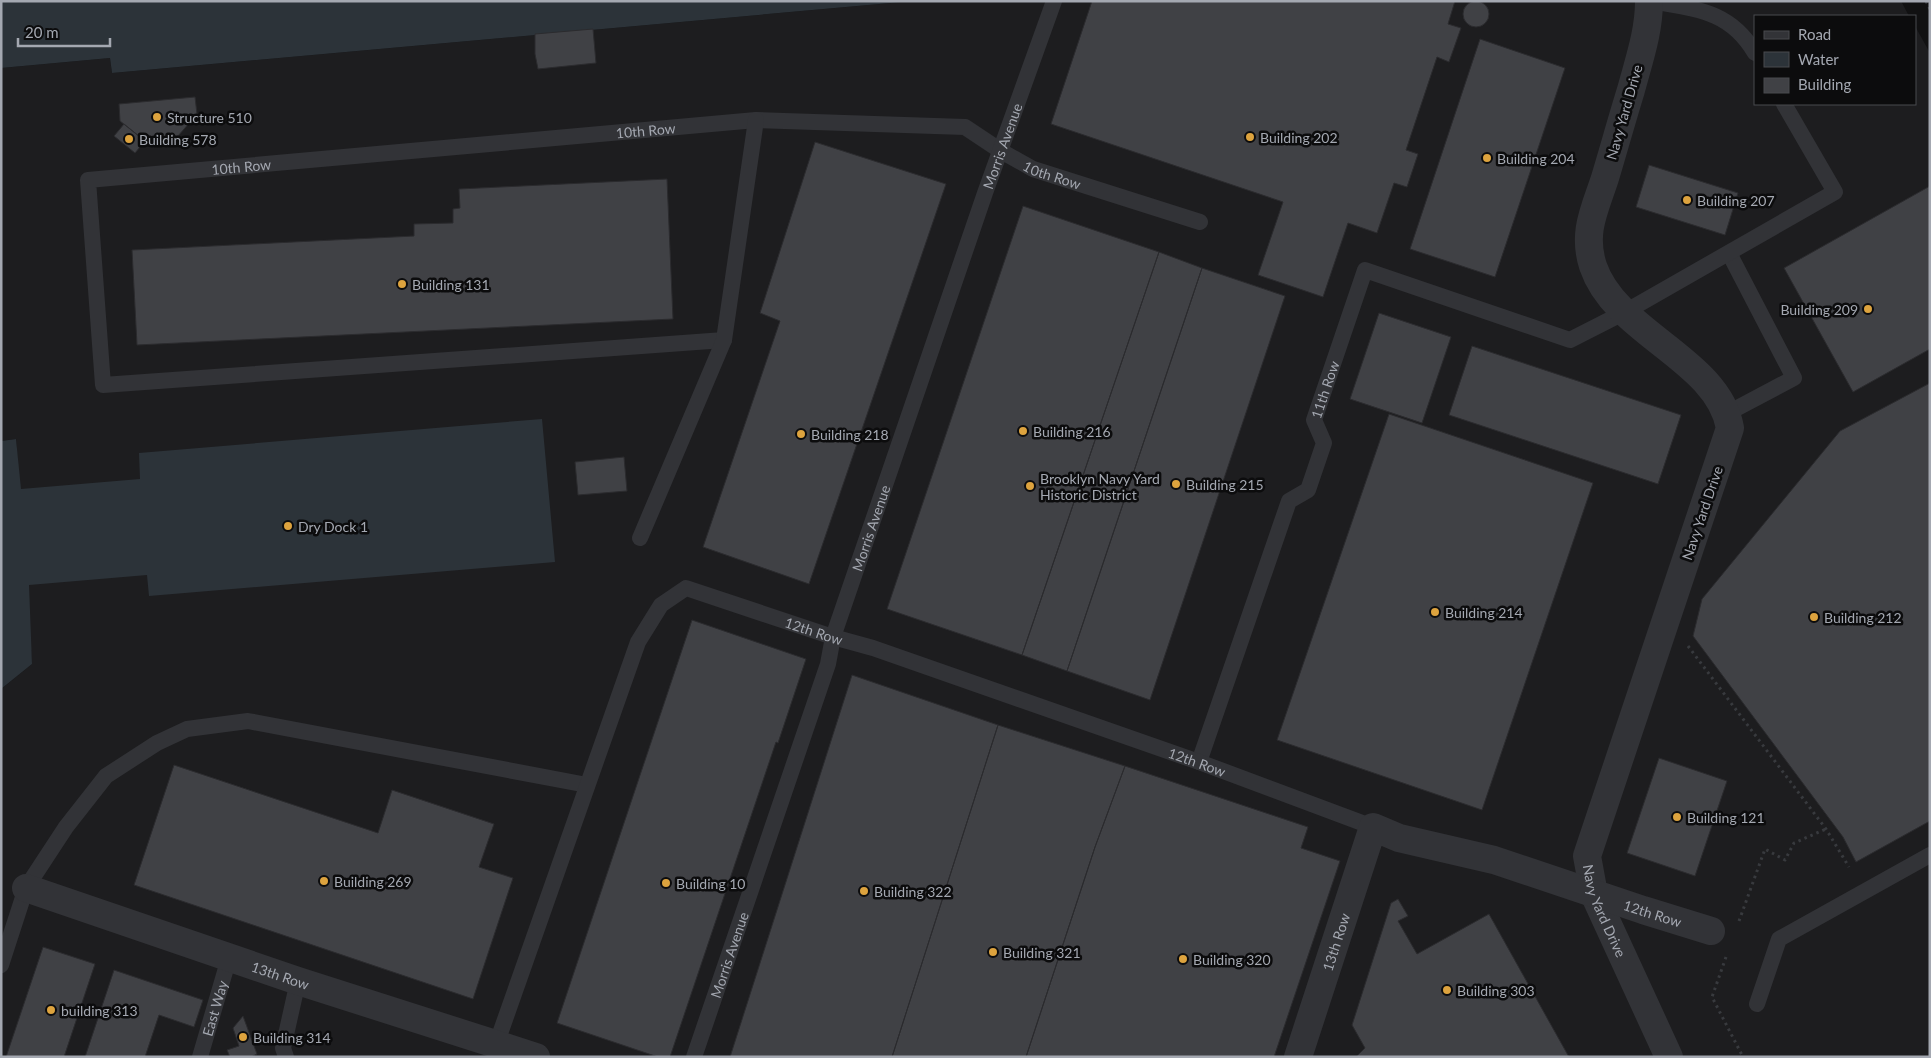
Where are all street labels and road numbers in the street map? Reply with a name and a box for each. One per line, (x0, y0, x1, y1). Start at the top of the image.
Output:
street label: Navy Yard Drive (1602, 62, 1646, 162)
street label: Morris Avenue (979, 101, 1025, 191)
street label: 10th Row (615, 119, 676, 141)
street label: 10th Row (211, 155, 272, 177)
street label: 10th Row (1020, 157, 1083, 192)
street label: 11th Row (1307, 358, 1342, 421)
street label: Navy Yard Drive (1678, 464, 1726, 562)
street label: Morris Avenue (848, 483, 893, 573)
street label: 12th Row (783, 613, 845, 648)
street label: 12th Row (1166, 743, 1228, 780)
street label: Navy Yard Drive (1580, 863, 1630, 960)
street label: 12th Row (1622, 896, 1684, 930)
street label: Morris Avenue (706, 909, 751, 1000)
street label: 13th Row (1318, 911, 1353, 973)
street label: 13th Row (249, 957, 312, 993)
street label: East Way (198, 977, 231, 1038)

